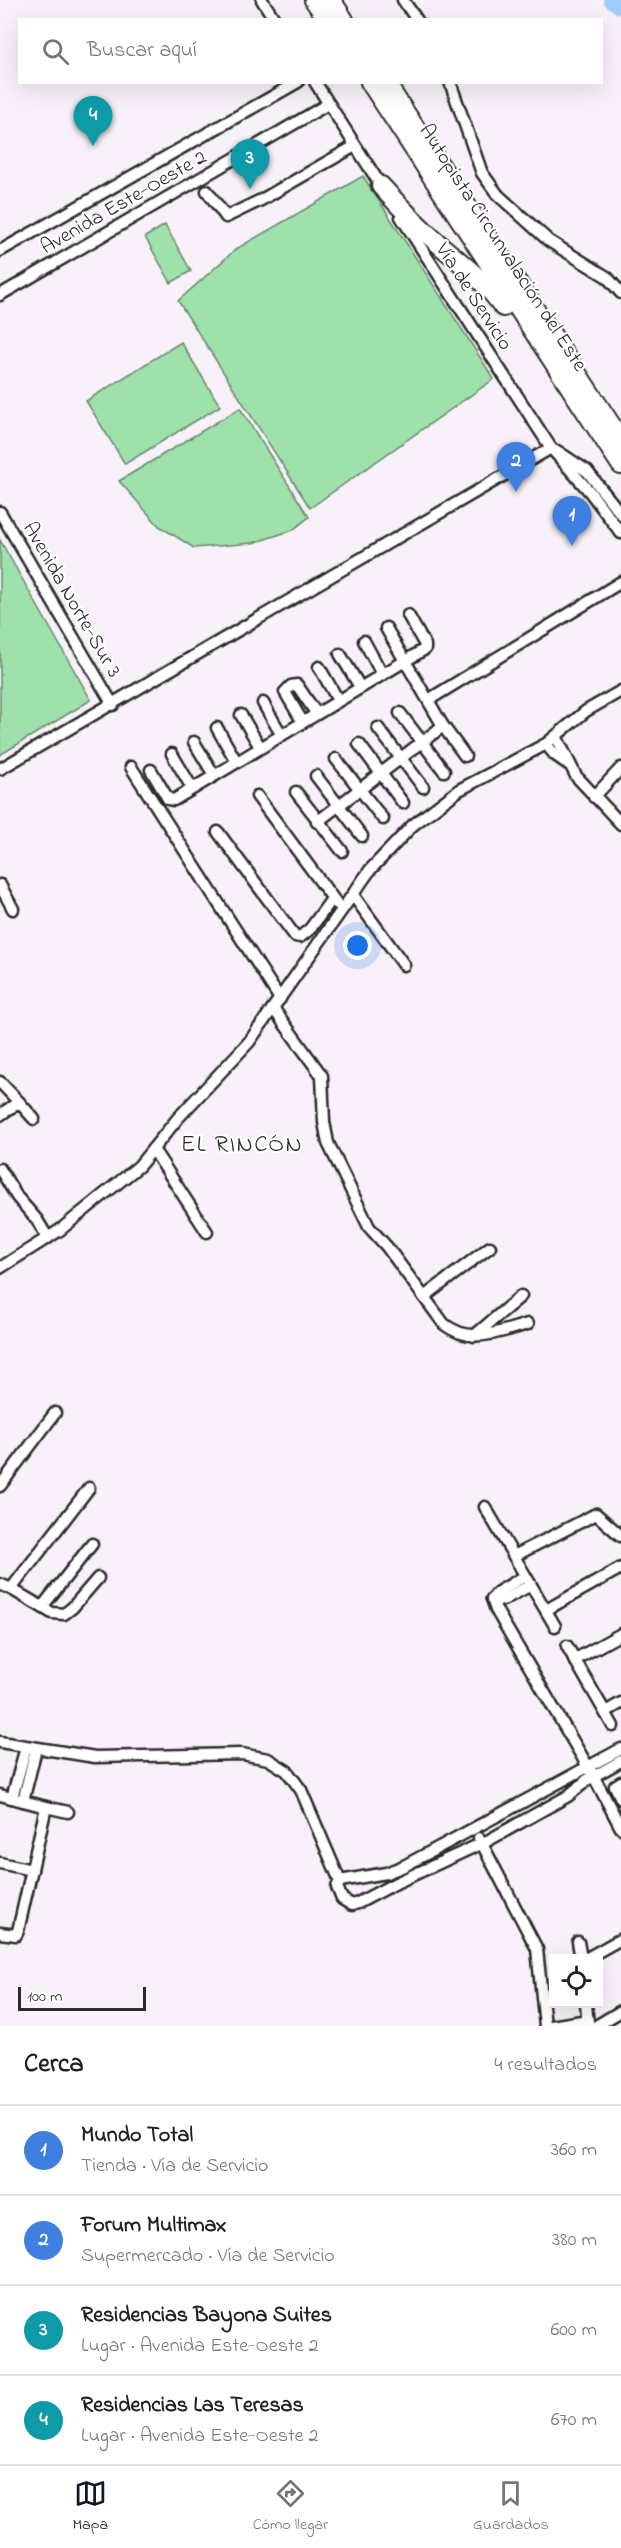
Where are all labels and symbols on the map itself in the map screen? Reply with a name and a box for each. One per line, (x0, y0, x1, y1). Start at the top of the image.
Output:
pin: 4 (74, 96, 112, 146)
street label: Autopista Circunvalación del Este (411, 118, 594, 378)
pin: 3 (230, 140, 270, 189)
street label: Avenida Este-Oeste 2 (35, 143, 213, 263)
street label: Vía de Servicio (427, 236, 519, 357)
pin: 2 (496, 442, 536, 492)
pin: 1 (552, 496, 592, 546)
street label: Avenida Norte-Sur 3 (14, 517, 128, 683)
your location (343, 931, 372, 960)
district label: EL RINCÓN (181, 1128, 303, 1163)
scale bar (18, 1984, 146, 2012)

